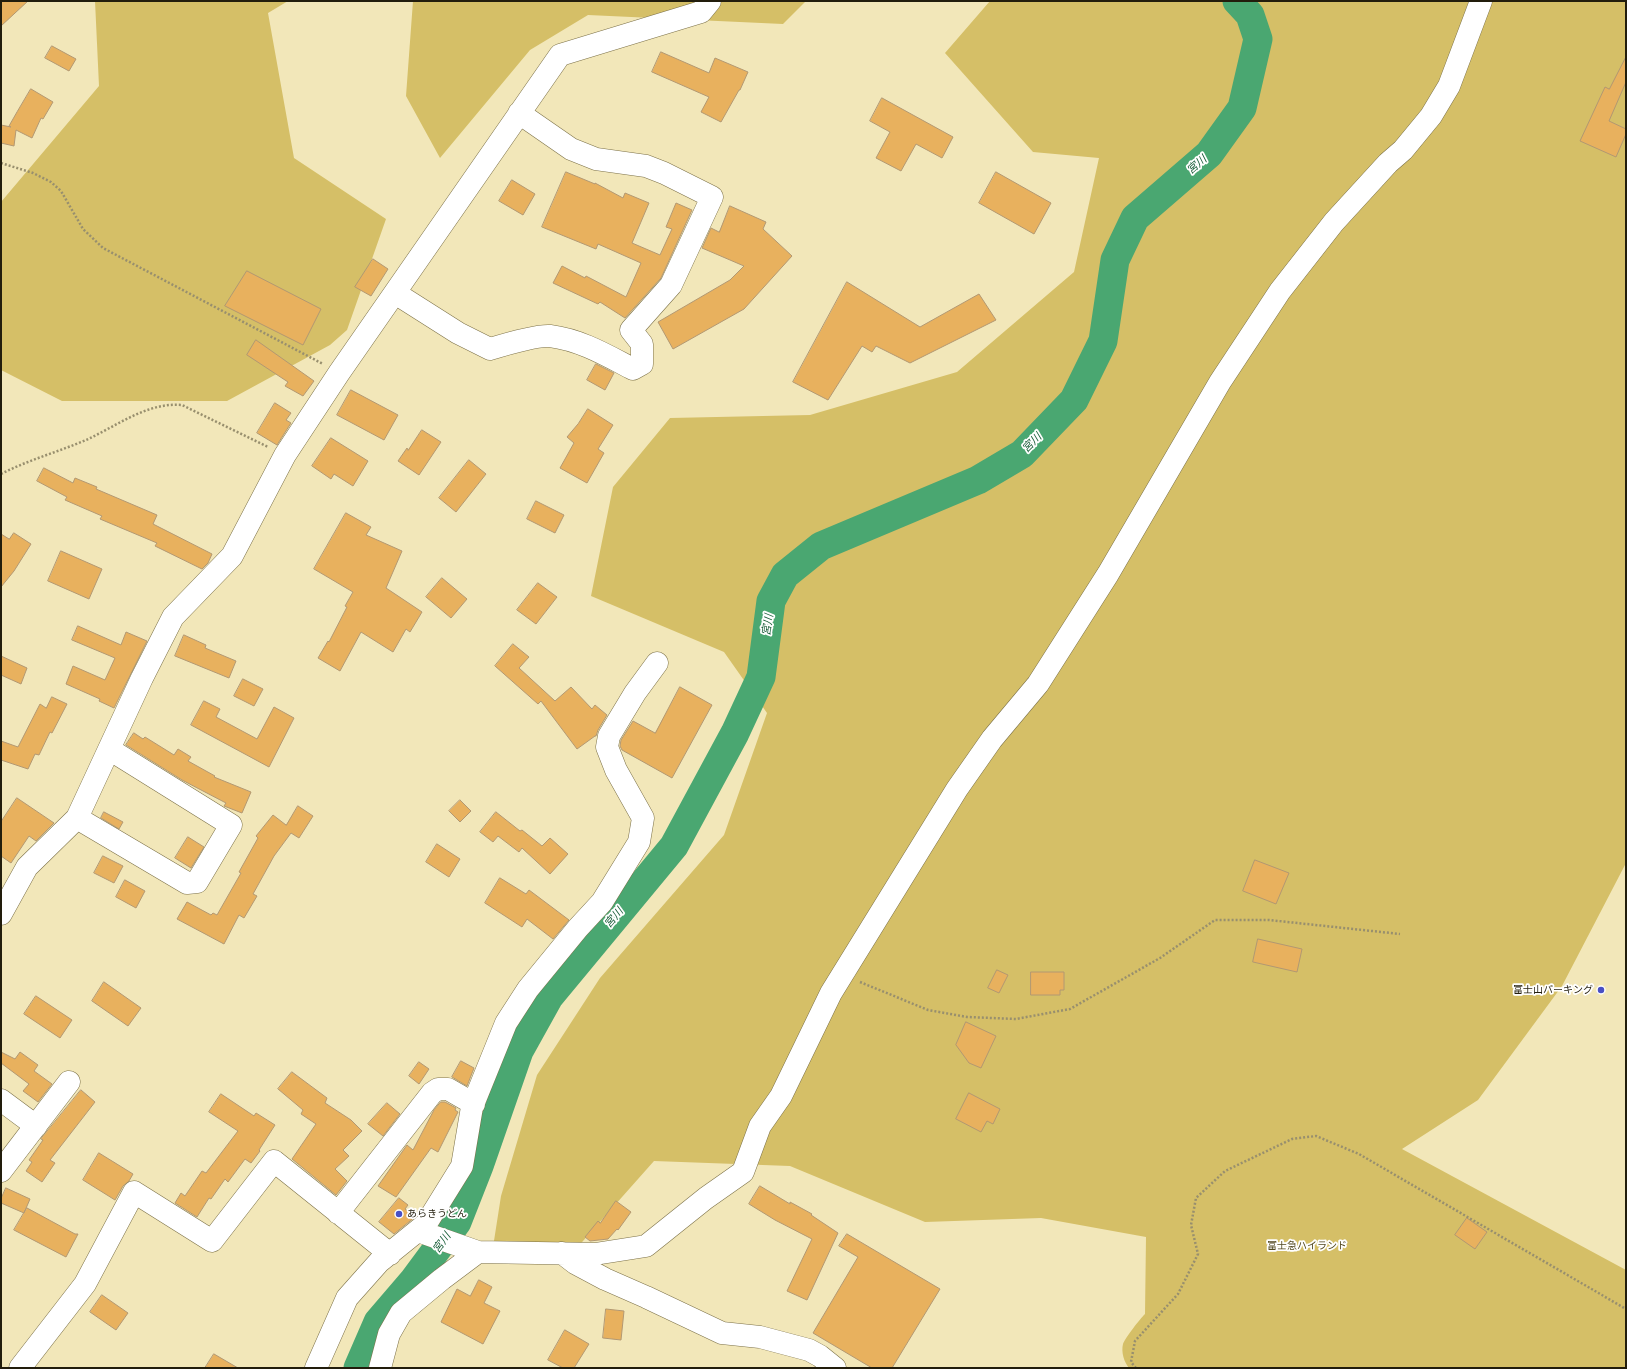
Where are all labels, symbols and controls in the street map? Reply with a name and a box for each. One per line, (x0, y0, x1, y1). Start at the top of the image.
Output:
water label: 宮川 (1184, 153, 1210, 177)
water label: 宮川 (1020, 431, 1044, 455)
water label: 宮川 (760, 613, 776, 637)
water label: 宮川 (602, 905, 626, 931)
place label: 富士山パーキング (1513, 984, 1593, 996)
marker: 富士山パーキング (1596, 985, 1606, 995)
place label: あらきうどん (407, 1208, 467, 1220)
marker: あらきうどん (394, 1209, 404, 1219)
water label: 宮川 (430, 1230, 454, 1256)
park label: 富士急ハイランド (1267, 1240, 1347, 1252)

